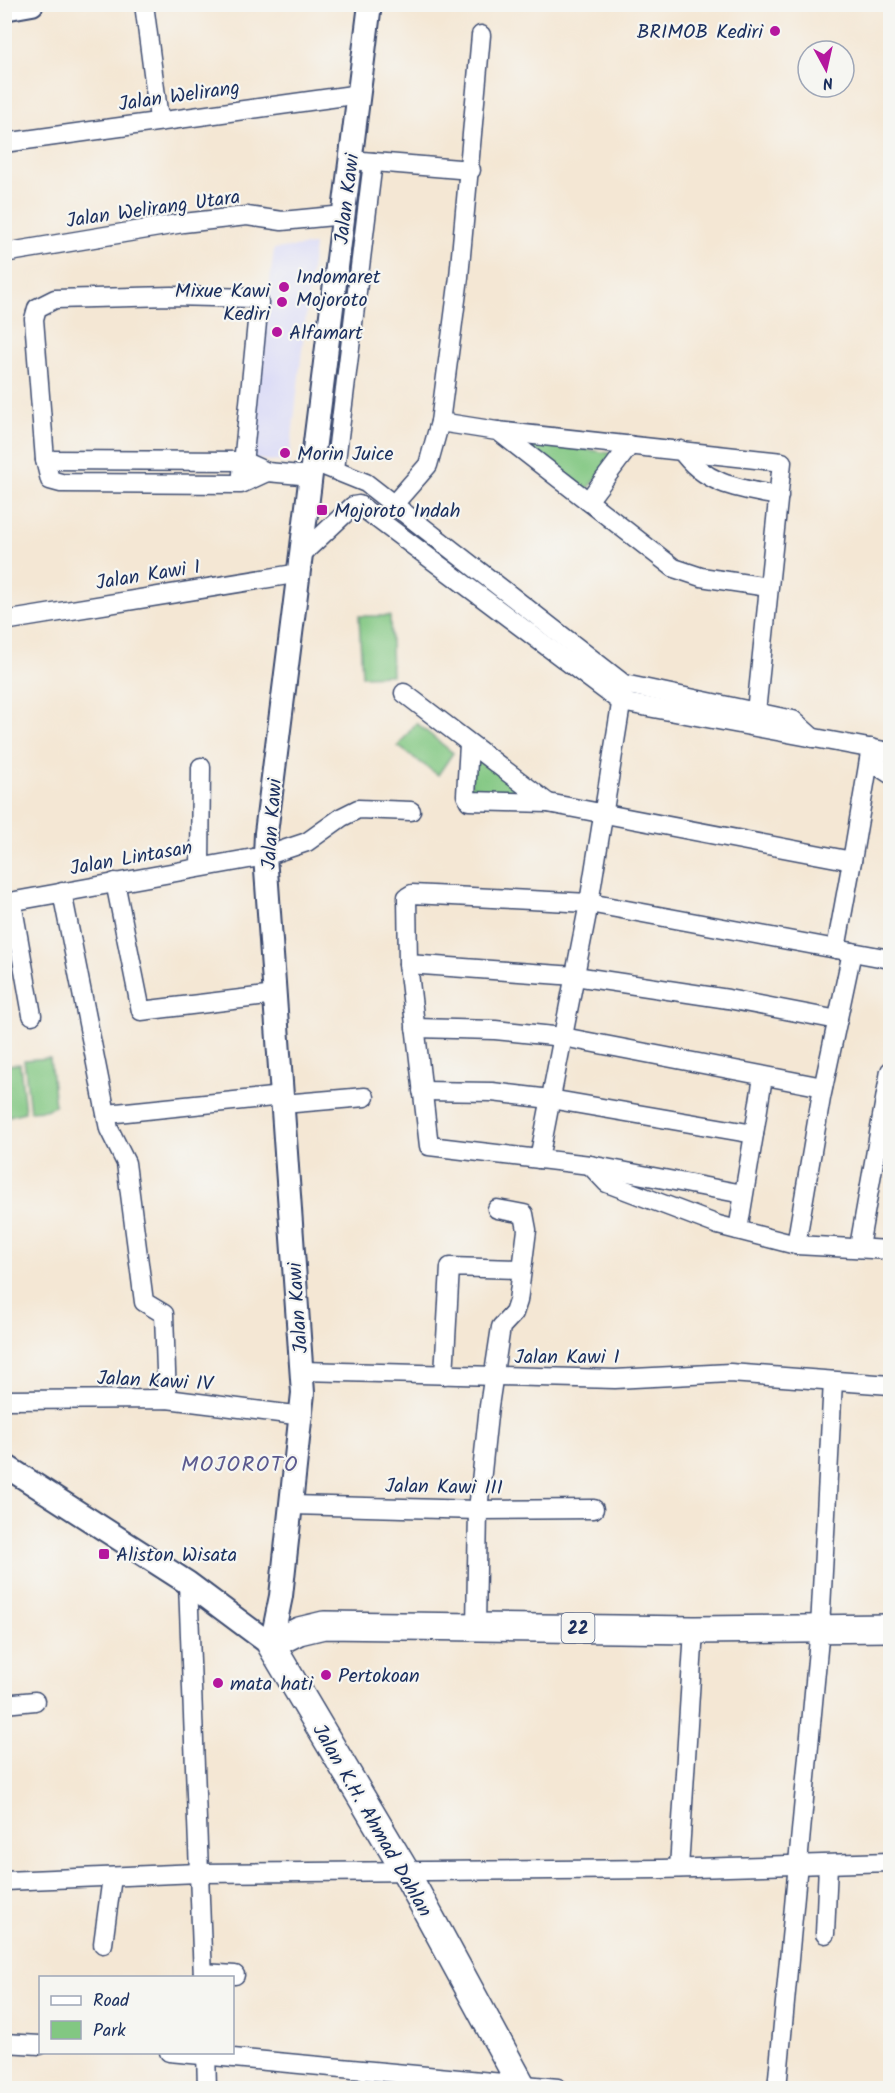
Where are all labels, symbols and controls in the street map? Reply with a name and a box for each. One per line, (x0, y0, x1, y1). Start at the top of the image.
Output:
place label: BRIMOB Kediri (637, 17, 764, 49)
marker: BRIMOB Kediri (768, 24, 782, 38)
north arrow (796, 39, 856, 99)
text: N (821, 69, 835, 95)
street label: Jalan Welirang (117, 73, 242, 121)
street label: Jalan Kawi (327, 151, 370, 246)
street label: Jalan Welirang Utara (64, 182, 242, 238)
place label: Indomaret Mojoroto (296, 262, 381, 317)
place label: Mixue Kawi Kediri (175, 276, 271, 331)
marker: Indomaret Mojoroto (277, 280, 291, 294)
marker: Mixue Kawi Kediri (275, 295, 289, 309)
place label: Alfamart (289, 318, 363, 350)
marker: Alfamart (270, 325, 284, 339)
place label: Morin Juice (297, 439, 394, 471)
marker: Morin Juice (278, 446, 292, 460)
place label: Mojoroto Indah (334, 496, 460, 528)
marker: Mojoroto Indah (315, 503, 329, 517)
street label: Jalan Kawi I (94, 552, 203, 600)
street label: Jalan Kawi (254, 776, 292, 871)
street label: Jalan Lintasan (68, 832, 195, 885)
street label: Jalan Kawi (280, 1260, 318, 1354)
street label: Jalan Kawi I (514, 1342, 620, 1374)
street label: Jalan Kawi IV (96, 1363, 215, 1401)
district label: MOJOROTO (181, 1448, 299, 1483)
street label: Jalan Kawi III (385, 1471, 503, 1505)
place label: Aliston Wisata (116, 1540, 237, 1572)
marker: Aliston Wisata (97, 1547, 111, 1561)
road number: 22 (562, 1613, 594, 1643)
place label: Pertokoan (338, 1661, 420, 1693)
marker: Pertokoan (319, 1668, 333, 1682)
place label: mata hati (230, 1669, 314, 1701)
marker: mata hati (211, 1676, 225, 1690)
street label: Jalan K.H. Ahmad Dahlan (303, 1718, 440, 1924)
legend (39, 1976, 234, 2054)
text: Road (93, 1987, 130, 2016)
text: Park (93, 2017, 126, 2046)

